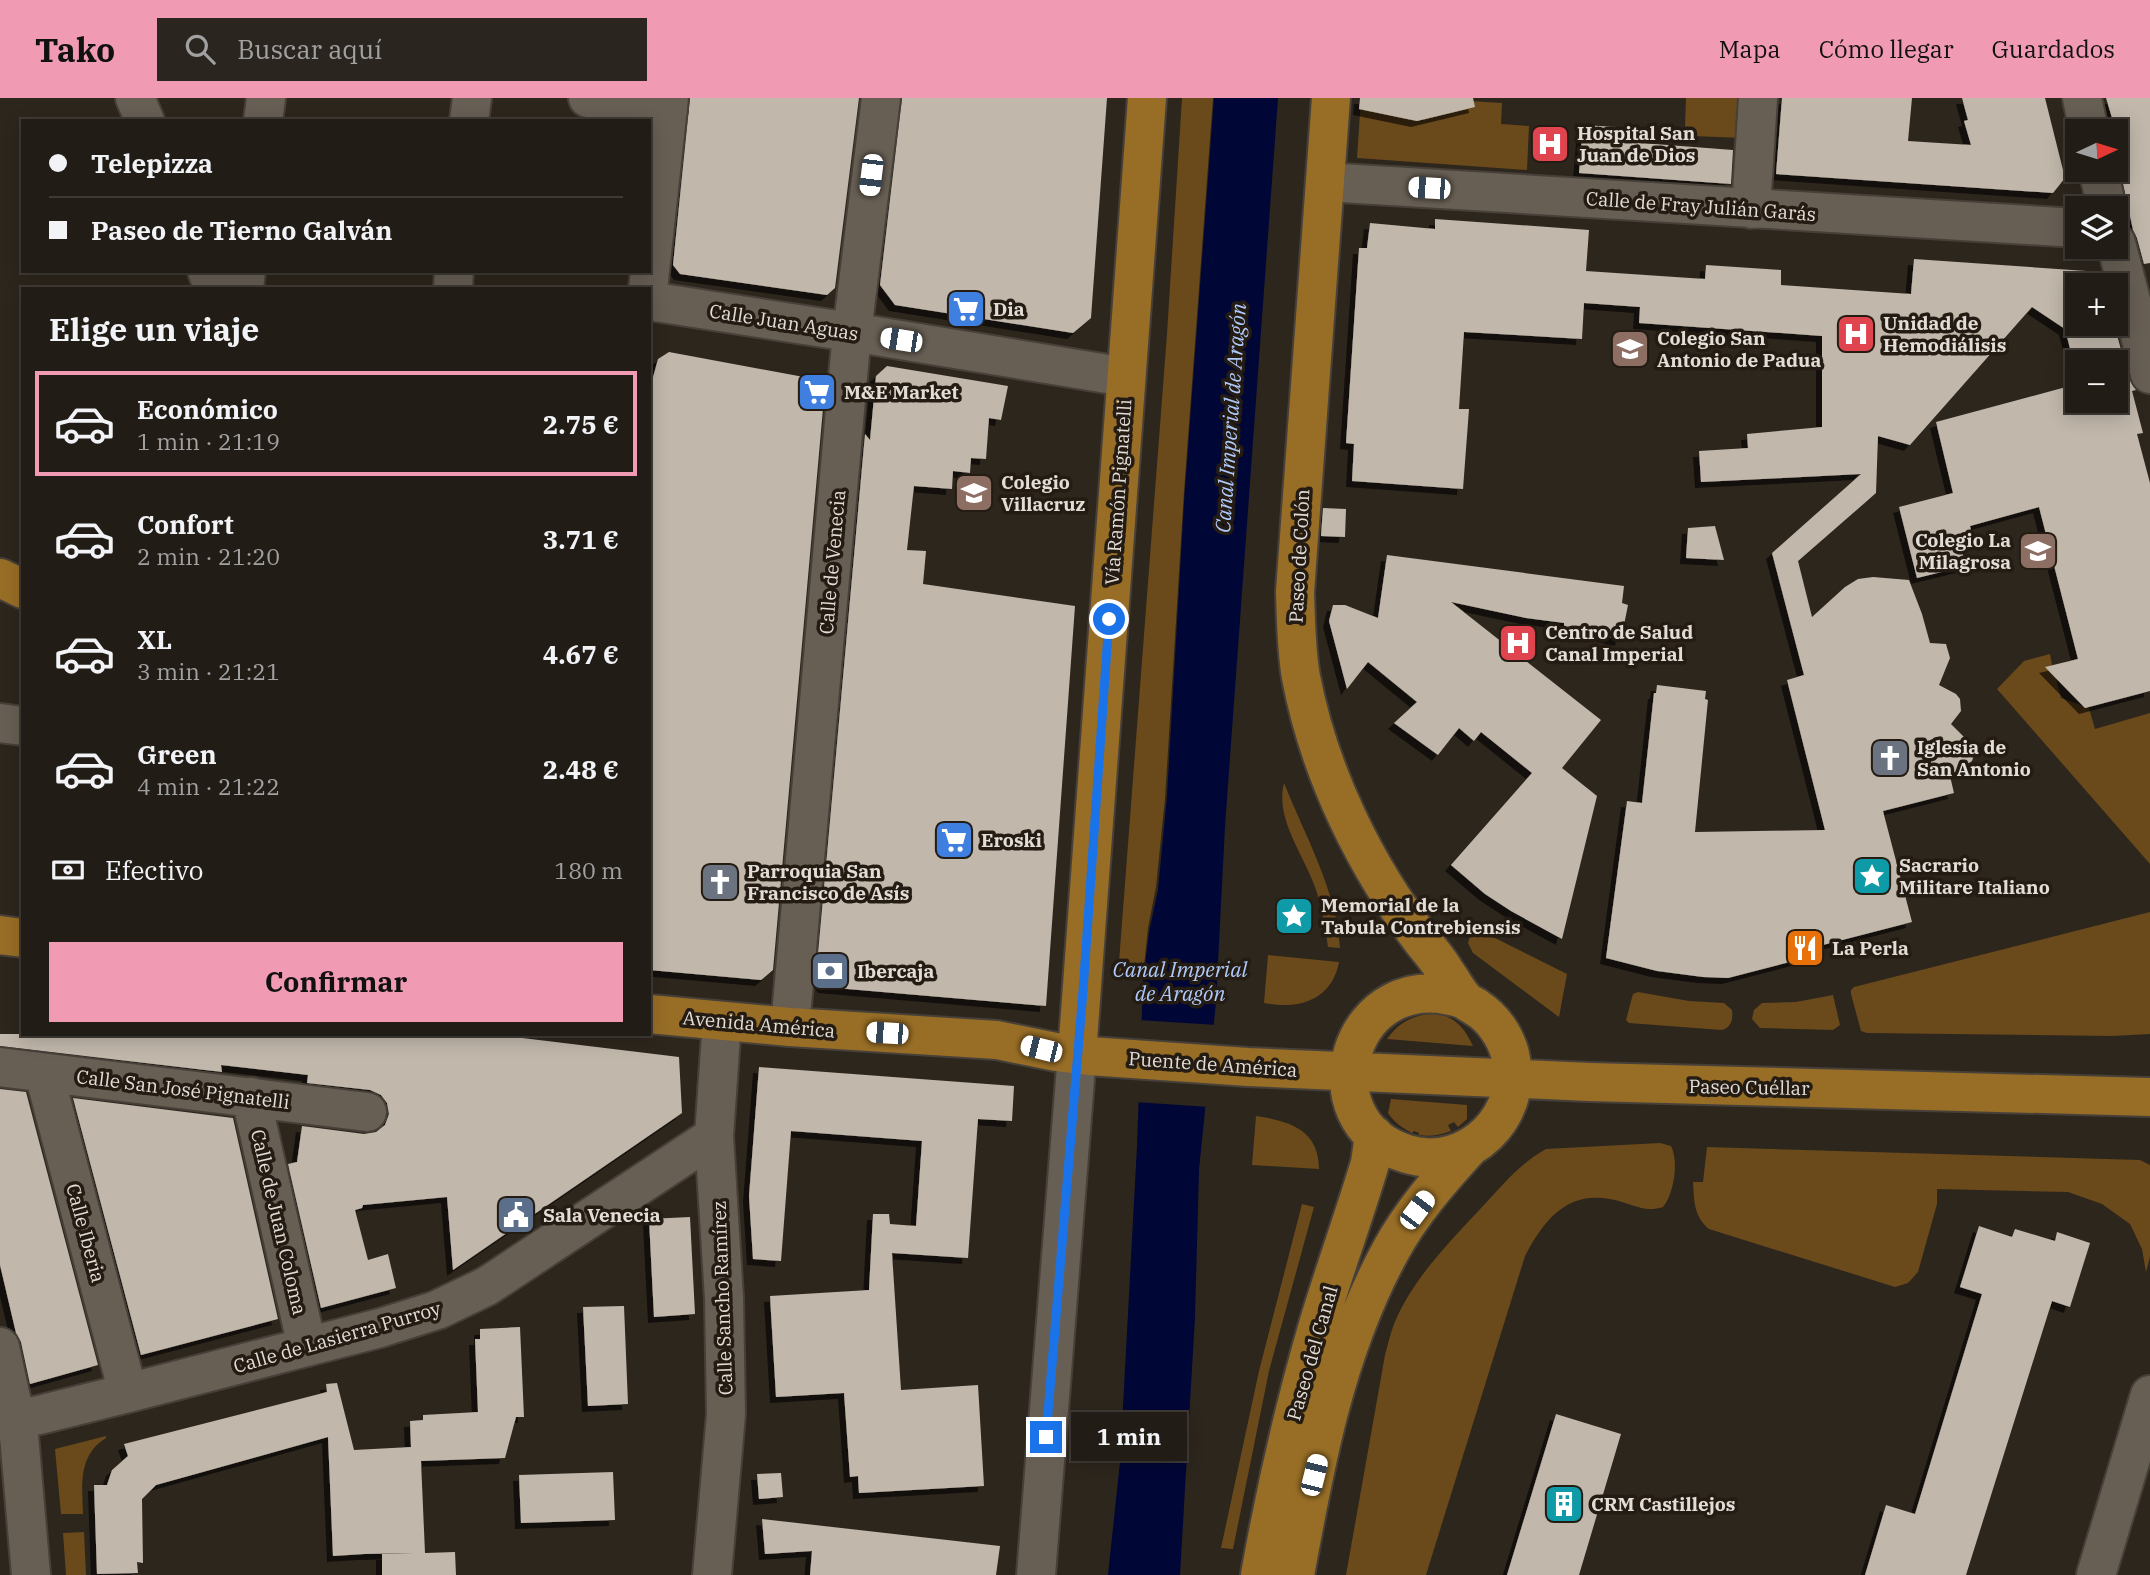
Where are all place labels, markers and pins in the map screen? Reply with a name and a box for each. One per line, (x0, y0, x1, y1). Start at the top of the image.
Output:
place label: Hospital San Juan de Dios (1577, 121, 1696, 167)
hospital icon: Hospital San Juan de Dios (1529, 123, 1571, 165)
supermarket icon: Dia (945, 288, 987, 330)
place label: Dia (993, 297, 1025, 321)
place label: Unidad de Hemodiálisis (1883, 311, 2006, 357)
hospital icon: Unidad de Hemodiálisis (1835, 313, 1877, 355)
place label: Colegio San Antonio de Padua (1657, 326, 1821, 372)
school or university icon: Colegio San Antonio de Padua (1609, 328, 1651, 370)
supermarket icon: M&E Market (796, 371, 838, 413)
place label: M&E Market (844, 380, 959, 404)
place label: Colegio Villacruz (1001, 470, 1085, 516)
school or university icon: Colegio Villacruz (953, 472, 995, 514)
place label: Colegio La Milagrosa (1915, 528, 2011, 574)
school or university icon: Colegio La Milagrosa (2017, 530, 2059, 572)
place label: Centro de Salud Canal Imperial (1545, 620, 1693, 666)
hospital icon: Centro de Salud Canal Imperial (1497, 622, 1539, 664)
place label: Iglesia de San Antonio (1917, 735, 2031, 781)
church icon: Iglesia de San Antonio (1869, 737, 1911, 779)
supermarket icon: Eroski (933, 819, 975, 861)
place label: Eroski (981, 828, 1042, 852)
place label: Sacrario Militare Italiano (1899, 853, 2050, 899)
place icon: Sacrario Militare Italiano (1851, 855, 1893, 897)
place label: Parroquia San Francisco de Asís (747, 859, 909, 905)
church icon: Parroquia San Francisco de Asís (699, 861, 741, 903)
place label: Memorial de la Tabula Contrebiensis (1321, 893, 1521, 939)
place icon: Memorial de la Tabula Contrebiensis (1273, 895, 1315, 937)
restaurant icon: La Perla (1784, 927, 1826, 969)
place label: La Perla (1832, 936, 1909, 960)
bank icon: Ibercaja (809, 950, 851, 992)
place label: Ibercaja (857, 959, 934, 983)
public building icon: Sala Venecia (495, 1194, 537, 1236)
place label: Sala Venecia (543, 1203, 661, 1227)
building icon: CRM Castillejos (1543, 1483, 1585, 1525)
place label: CRM Castillejos (1591, 1492, 1735, 1516)

